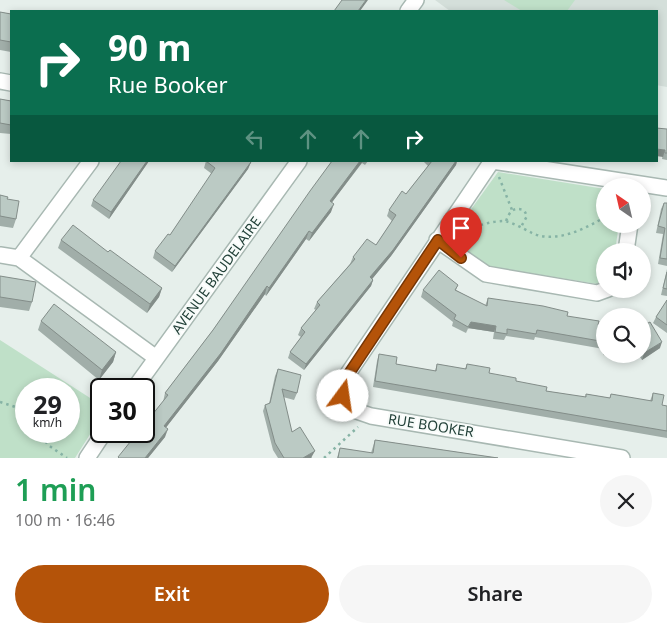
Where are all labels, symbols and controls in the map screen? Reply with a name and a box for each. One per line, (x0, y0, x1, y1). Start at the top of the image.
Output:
text: 90 m (108, 24, 191, 71)
icon: right (25, 30, 90, 95)
text: Rue Booker (108, 69, 228, 99)
icon: left (241, 125, 269, 153)
icon: ahead (294, 125, 322, 153)
icon: ahead (347, 125, 375, 153)
icon: right (400, 125, 428, 153)
north arrow (596, 178, 651, 232)
map controls (596, 178, 651, 363)
pin (440, 207, 482, 258)
street label: AVENUE BAUDELAIRE (167, 213, 265, 337)
icon: arrive (447, 214, 475, 242)
button: sound (596, 243, 651, 298)
button: search (596, 308, 651, 363)
position arrow (316, 369, 368, 421)
speed limit sign: 30 (90, 378, 155, 443)
text: 29 (33, 387, 62, 421)
street label: RUE BOOKER (387, 409, 475, 441)
text: km/h (33, 414, 62, 431)
text: 1 min (15, 469, 96, 510)
button: close (600, 475, 652, 527)
text: 100 m · 16:46 (15, 509, 115, 531)
button: Exit (15, 565, 329, 623)
button: Share (339, 565, 652, 623)

